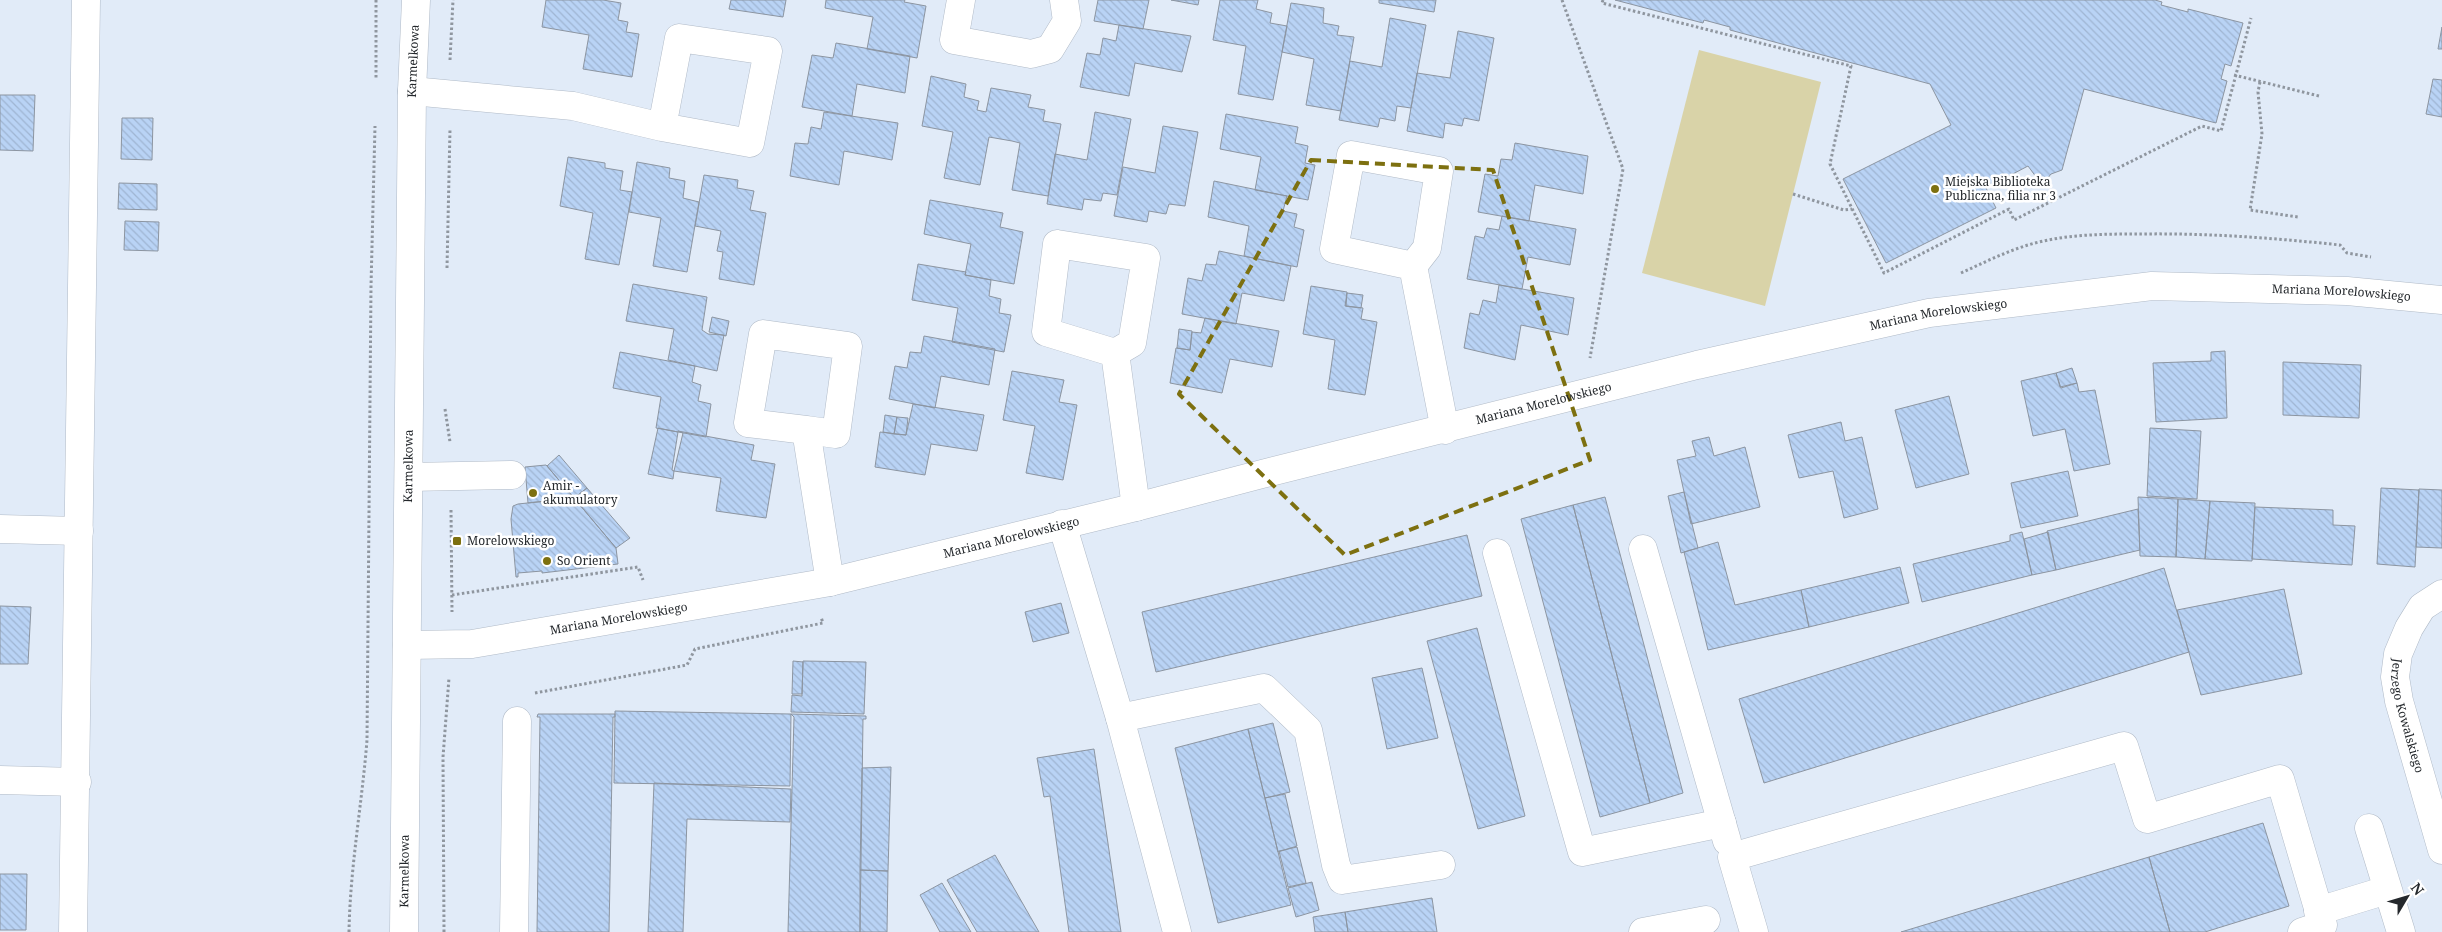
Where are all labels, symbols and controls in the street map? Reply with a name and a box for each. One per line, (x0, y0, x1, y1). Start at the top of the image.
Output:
street label: Karmelkowa (403, 24, 423, 98)
place label: Miejska Biblioteka Publiczna, filia nr 3 (1945, 173, 2056, 204)
marker: Miejska Biblioteka Publiczna, filia nr 3 (1929, 183, 1941, 195)
street label: Mariana Morelowskiego (2272, 280, 2412, 305)
street label: Mariana Morelowskiego (1868, 295, 2008, 334)
street label: Mariana Morelowskiego (1474, 378, 1613, 428)
street label: Karmelkowa (399, 429, 417, 503)
place label: Amir - akumulatory (543, 477, 618, 508)
marker: Amir - akumulatory (527, 487, 539, 499)
street label: Mariana Morelowskiego (941, 512, 1081, 562)
place label: Morelowskiego (467, 532, 554, 549)
marker: Morelowskiego (451, 535, 463, 547)
place label: So Orient (557, 552, 610, 569)
marker: So Orient (541, 555, 553, 567)
street label: Mariana Morelowskiego (549, 598, 689, 638)
street label: Jerzego Kowalskiego (2387, 656, 2428, 775)
street label: Karmelkowa (395, 834, 413, 908)
north arrow (2382, 872, 2432, 922)
text: N (2407, 878, 2429, 899)

